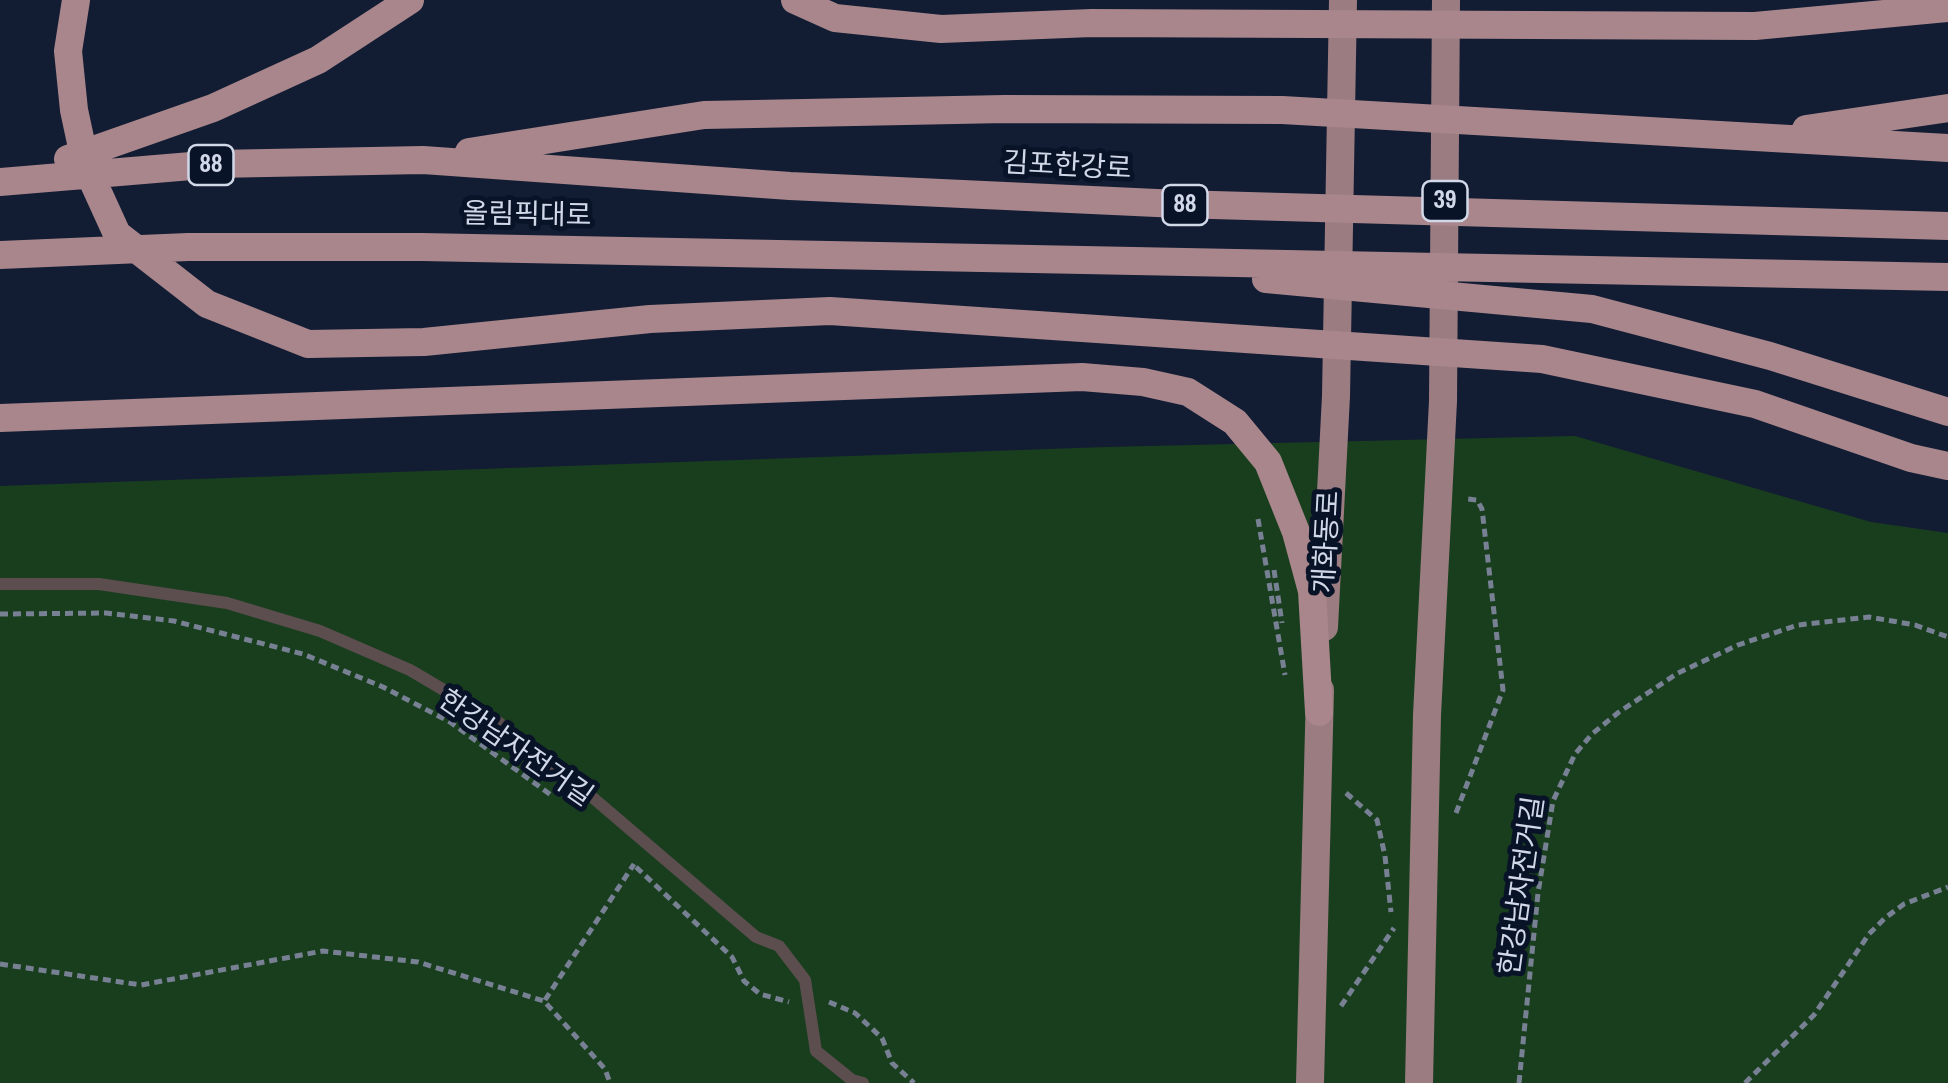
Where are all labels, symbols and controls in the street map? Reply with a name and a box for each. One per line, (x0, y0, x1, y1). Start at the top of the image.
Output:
road number: 88 (188, 145, 234, 185)
street label: 김포한강로 (1002, 147, 1132, 187)
road number: 39 (1422, 181, 1468, 221)
road number: 88 (1162, 185, 1208, 225)
street label: 올림픽대로 (462, 198, 592, 234)
street label: 개화동로 (1309, 490, 1347, 594)
street label: 한강남자전거길 (432, 684, 598, 814)
street label: 한강남자전거길 (1494, 794, 1552, 978)

